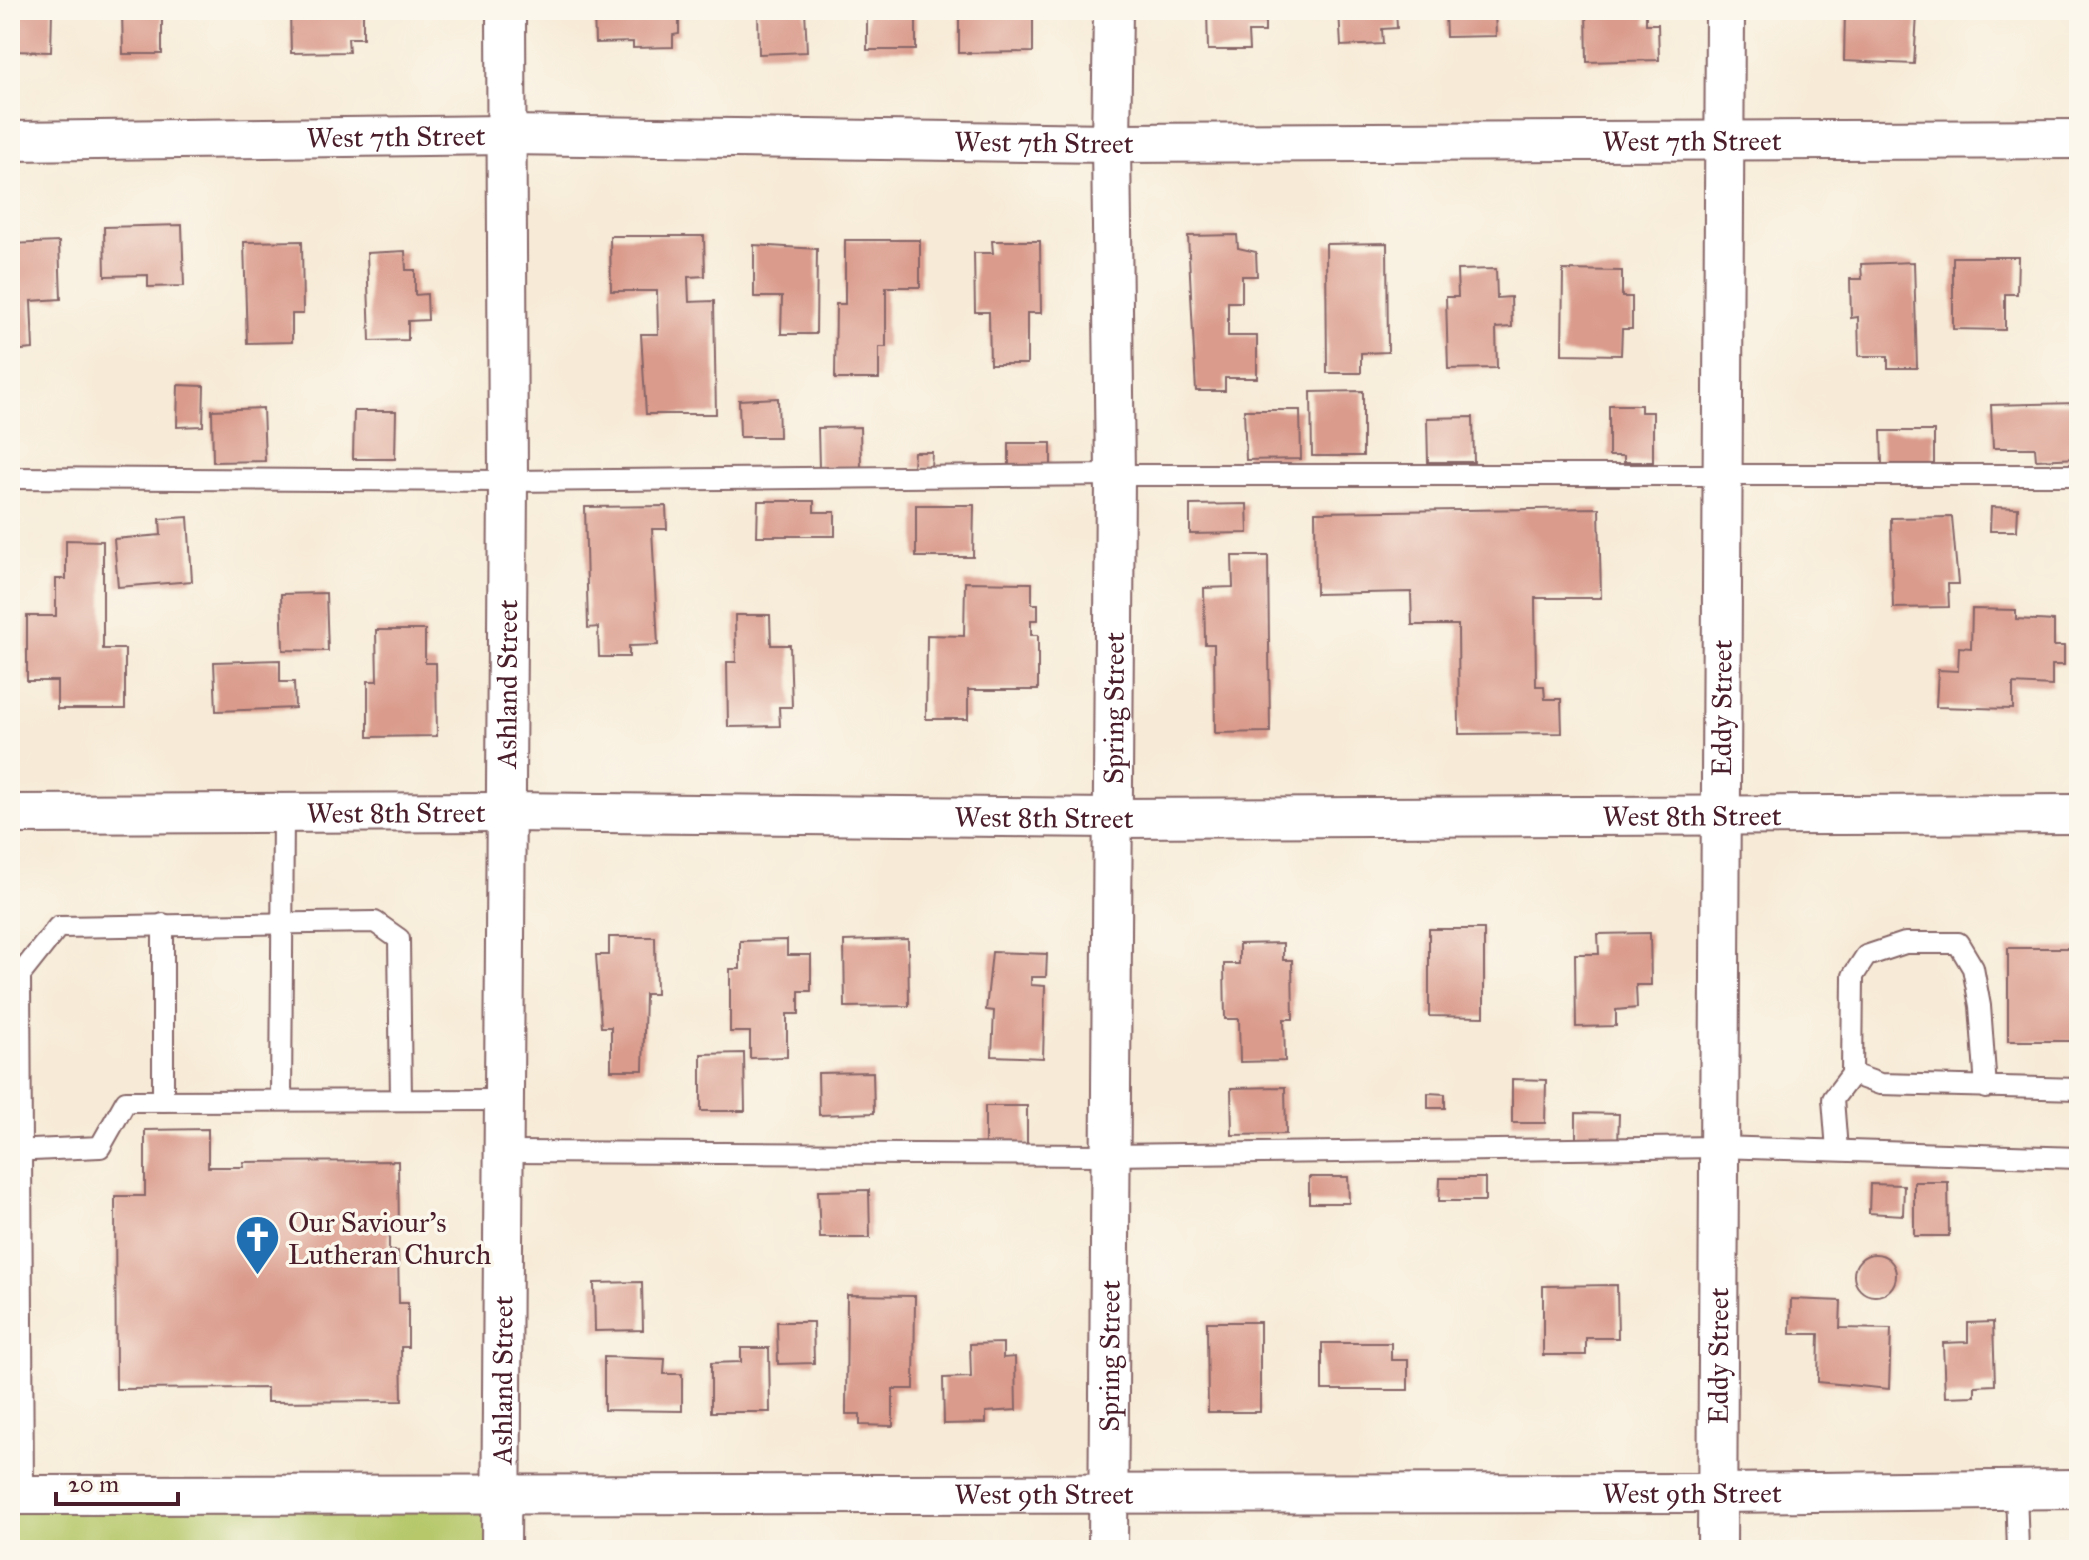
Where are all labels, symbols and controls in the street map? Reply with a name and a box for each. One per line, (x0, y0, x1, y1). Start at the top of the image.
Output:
street label: West 7th Street (306, 118, 486, 155)
street label: West 7th Street (1602, 123, 1782, 159)
street label: West 7th Street (954, 124, 1134, 161)
street label: Ashland Street (489, 599, 525, 770)
street label: Spring Street (1096, 632, 1132, 784)
street label: Eddy Street (1704, 639, 1740, 776)
street label: West 8th Street (306, 795, 486, 831)
street label: West 8th Street (1602, 798, 1782, 834)
street label: West 8th Street (954, 799, 1134, 836)
place label: Our Saviour's Lutheran Church (288, 1205, 492, 1272)
church icon: Our Saviour's Lutheran Church (233, 1214, 281, 1277)
street label: Spring Street (1092, 1280, 1128, 1432)
street label: Eddy Street (1701, 1287, 1736, 1424)
street label: Ashland Street (485, 1295, 521, 1466)
scale bar (56, 1456, 178, 1506)
text: 20 m (68, 1469, 119, 1499)
street label: West 9th Street (1602, 1475, 1782, 1511)
street label: West 9th Street (954, 1477, 1134, 1512)

